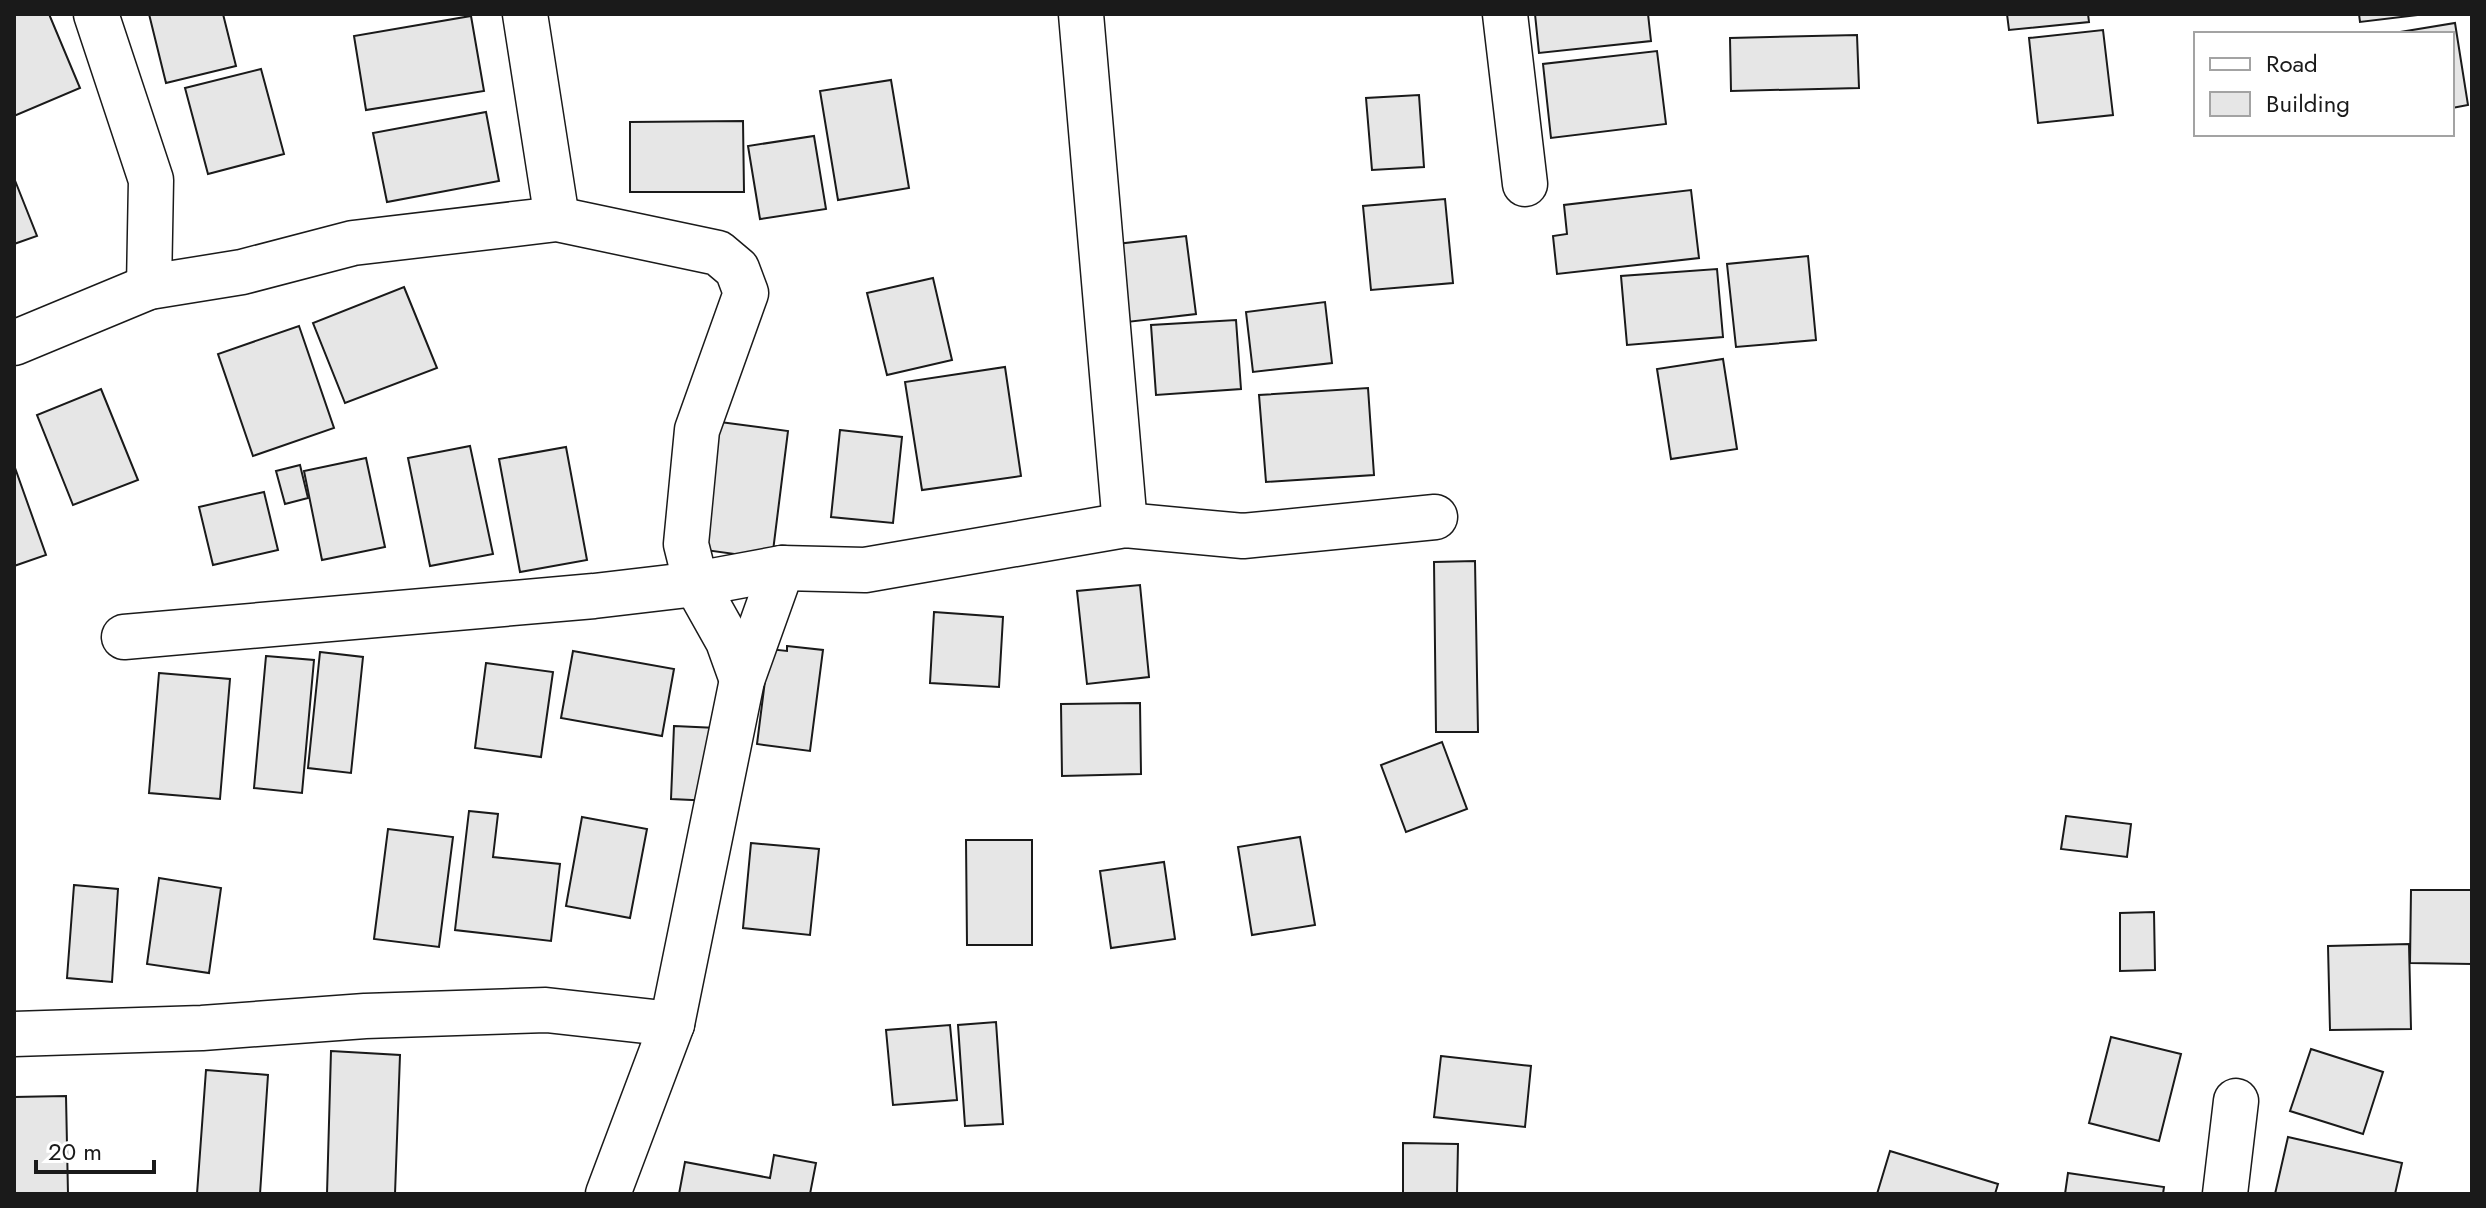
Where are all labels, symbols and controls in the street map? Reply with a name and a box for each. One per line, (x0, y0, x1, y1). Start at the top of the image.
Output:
legend (2194, 32, 2454, 136)
text: Road (2266, 46, 2318, 81)
text: Building (2266, 86, 2350, 121)
scale bar (36, 1124, 154, 1174)
text: 20 m (48, 1134, 102, 1169)

